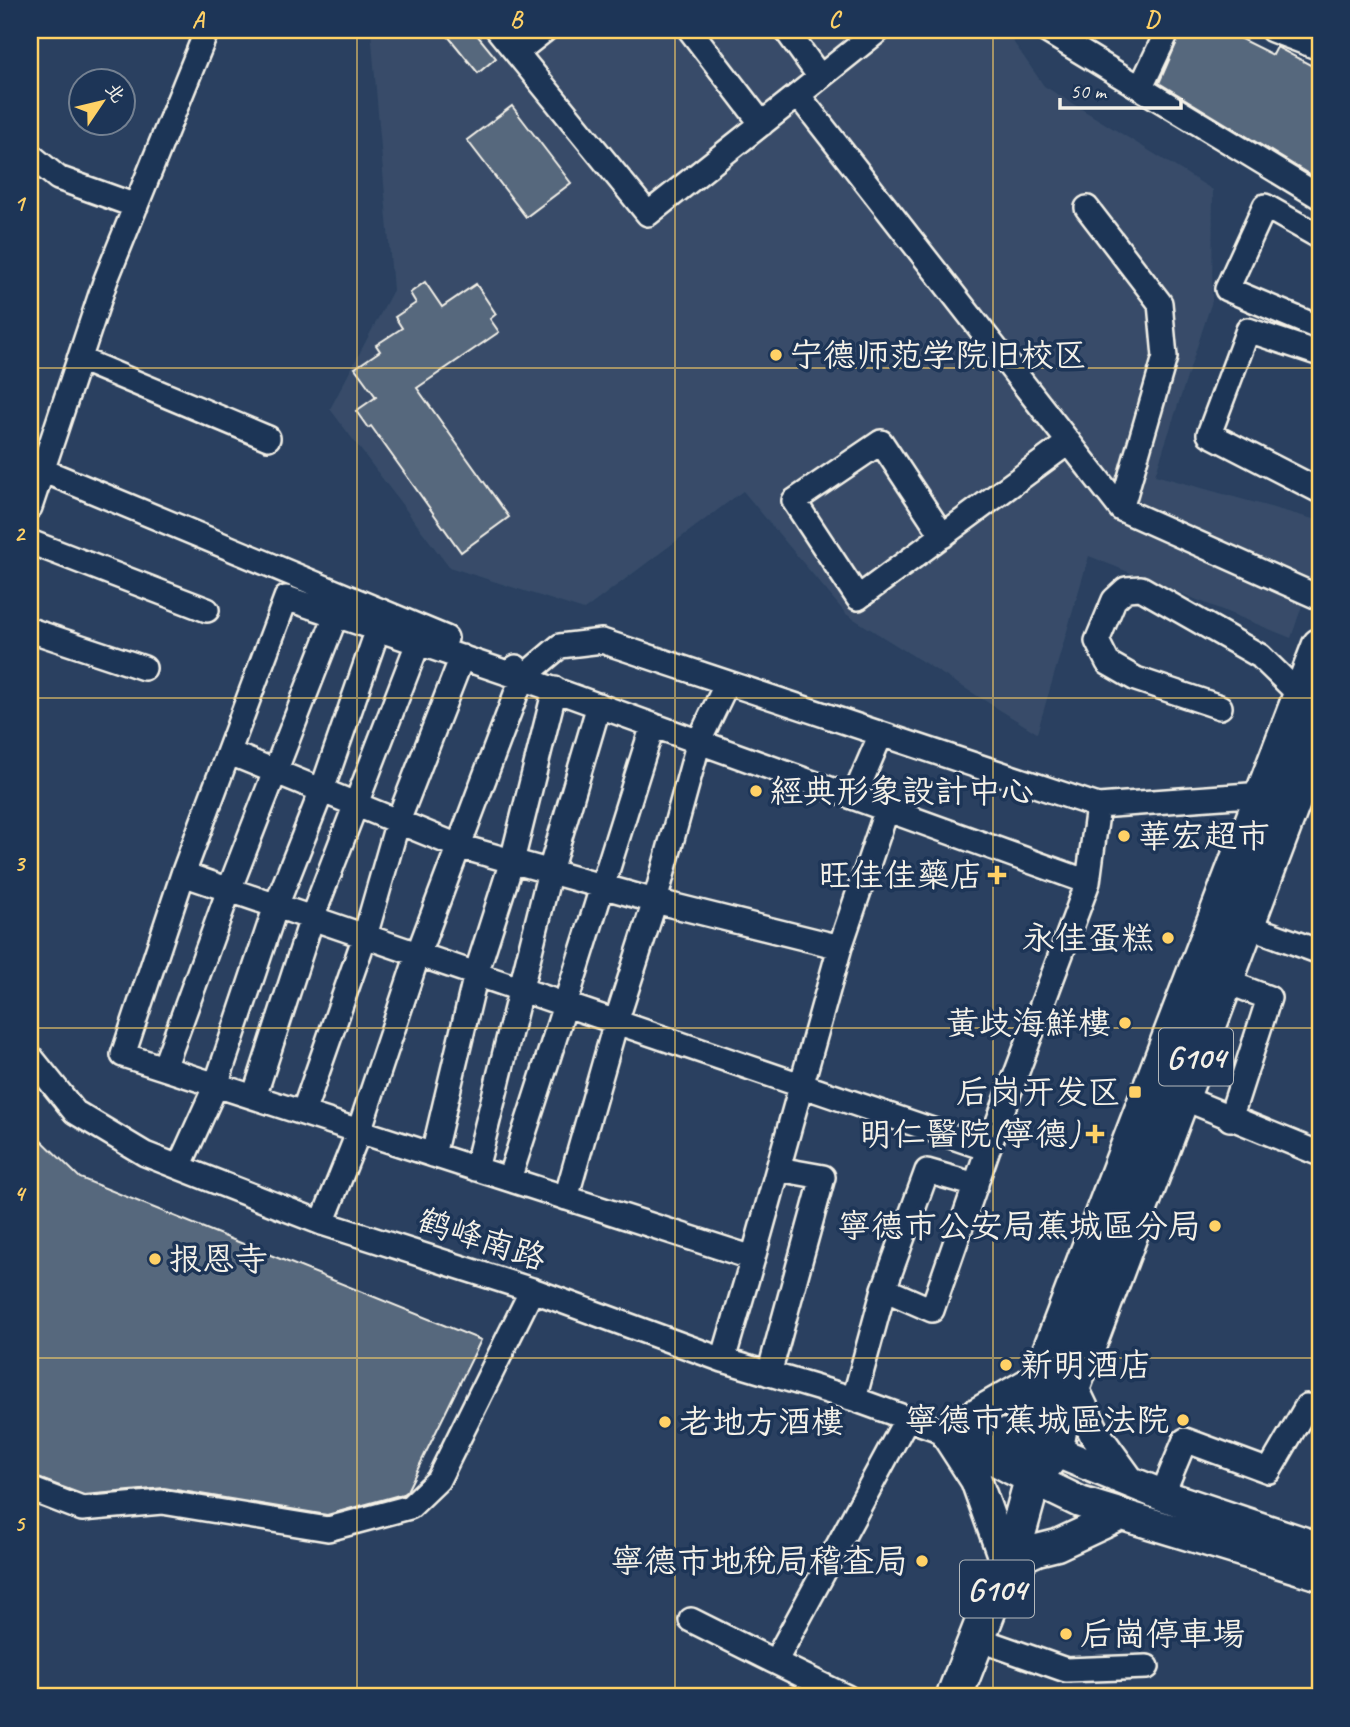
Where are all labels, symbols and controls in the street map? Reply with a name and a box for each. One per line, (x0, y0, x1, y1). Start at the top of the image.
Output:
text: A (192, 5, 206, 34)
text: B (510, 5, 524, 34)
text: C (829, 5, 843, 34)
text: D (1145, 5, 1161, 34)
north arrow (66, 66, 136, 136)
scale bar (1060, 66, 1180, 110)
text: 北 (100, 78, 130, 107)
text: 50 m (1070, 78, 1108, 104)
text: 1 (14, 189, 27, 218)
place label: 宁德师范学院旧校区 (790, 334, 1087, 376)
marker: 宁德师范学院旧校区 (768, 347, 784, 363)
text: 2 (14, 519, 27, 548)
place label: 經典形象設計中心 (770, 770, 1034, 812)
marker: 經典形象設計中心 (748, 783, 764, 799)
place label: 華宏超市 (1138, 815, 1270, 857)
marker: 華宏超市 (1116, 828, 1132, 844)
text: 3 (14, 849, 27, 878)
place label: 旺佳佳藥店 (818, 854, 983, 896)
marker: 旺佳佳藥店 (989, 867, 1005, 883)
place label: 永佳蛋糕 (1022, 917, 1154, 959)
marker: 永佳蛋糕 (1160, 930, 1176, 946)
place label: 黃歧海鮮樓 (946, 1002, 1111, 1044)
marker: 黃歧海鮮樓 (1117, 1015, 1133, 1031)
road number: G104 (1159, 1028, 1233, 1086)
place label: 后岗开发区 (956, 1071, 1121, 1113)
marker: 后岗开发区 (1127, 1084, 1143, 1100)
place label: 明仁醫院(寧德) (859, 1113, 1081, 1155)
marker: 明仁醫院(寧德) (1085, 1124, 1105, 1144)
text: 4 (14, 1179, 27, 1208)
street label: 鹤峰南路 (413, 1199, 551, 1279)
place label: 寧德市公安局蕉城區分局 (838, 1205, 1201, 1247)
marker: 寧德市公安局蕉城區分局 (1207, 1218, 1223, 1234)
place label: 报恩寺 (169, 1238, 268, 1280)
marker: 报恩寺 (147, 1251, 163, 1267)
place label: 新明酒店 (1020, 1344, 1152, 1386)
marker: 新明酒店 (998, 1357, 1014, 1373)
place label: 寧德市蕉城區法院 (905, 1399, 1169, 1441)
place label: 老地方酒樓 (679, 1401, 844, 1443)
marker: 寧德市蕉城區法院 (1175, 1412, 1191, 1428)
marker: 老地方酒樓 (657, 1414, 673, 1430)
text: 5 (14, 1509, 26, 1538)
place label: 寧德市地稅局稽查局 (611, 1540, 908, 1582)
marker: 寧德市地稅局稽查局 (914, 1553, 930, 1569)
road number: G104 (960, 1560, 1034, 1618)
place label: 后崗停車場 (1080, 1613, 1245, 1655)
marker: 后崗停車場 (1058, 1626, 1074, 1642)

